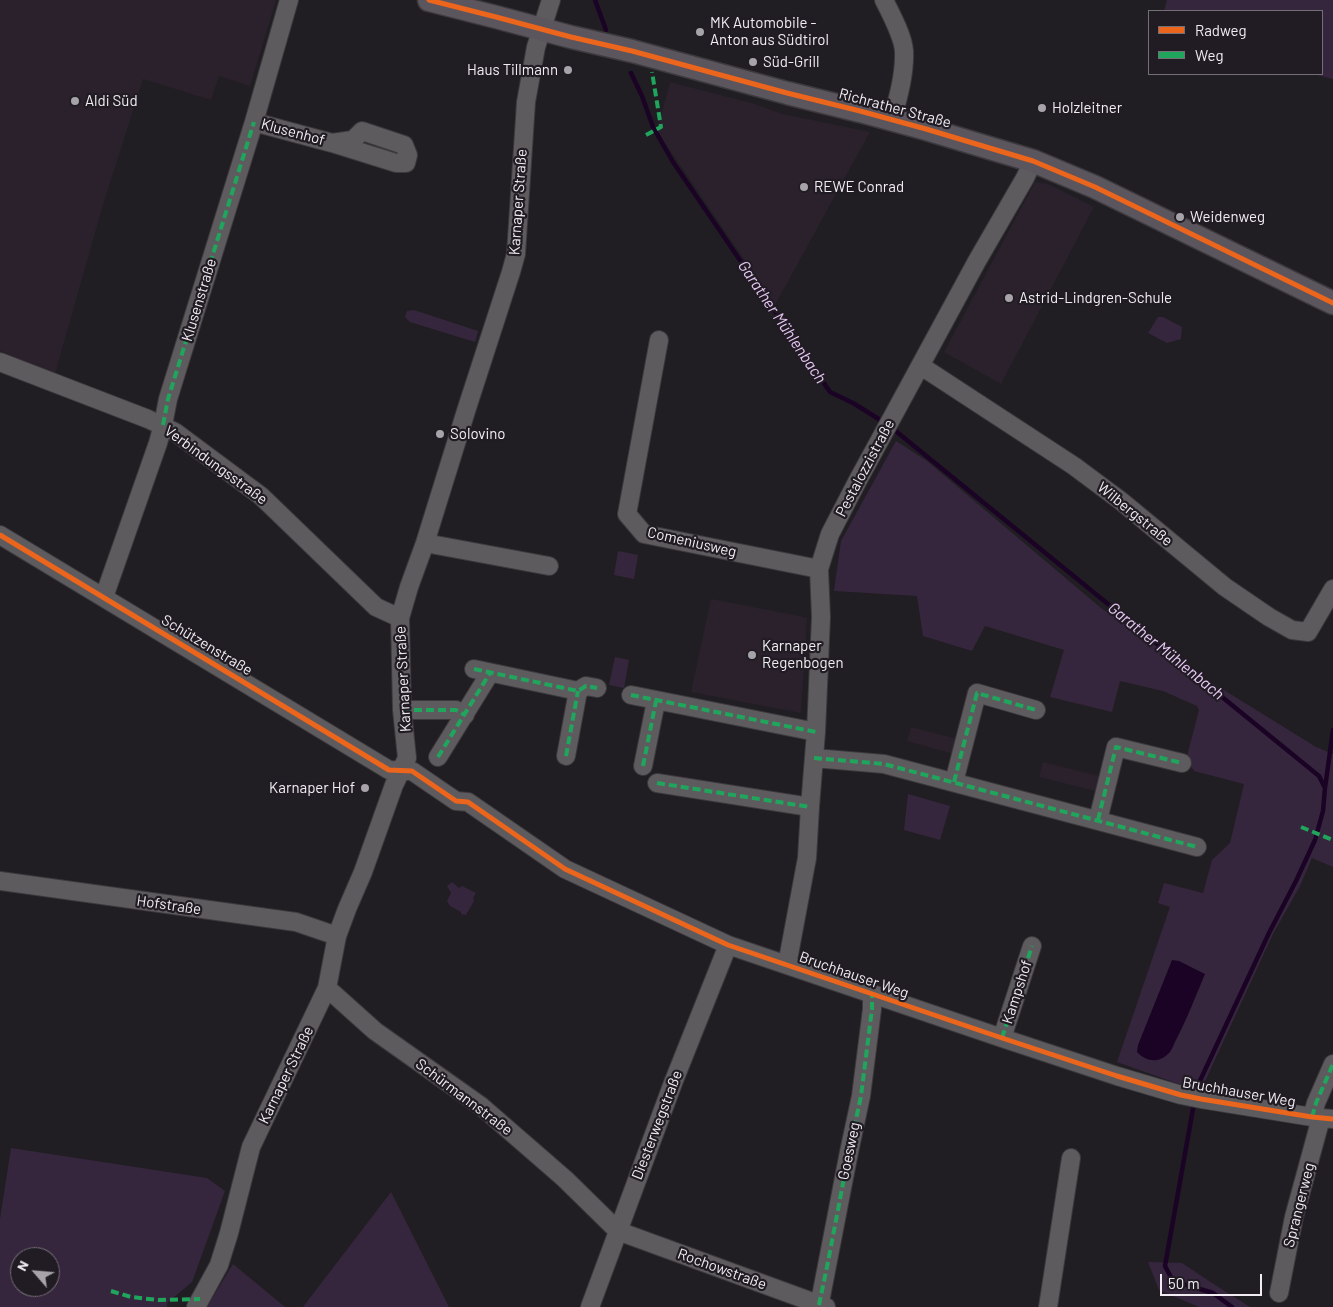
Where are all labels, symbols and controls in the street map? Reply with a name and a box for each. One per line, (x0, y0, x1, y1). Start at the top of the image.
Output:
legend (1148, 10, 1323, 75)
place label: MK Automobile - Anton aus Südtirol (710, 14, 829, 49)
text: Radweg (1195, 21, 1247, 39)
marker: MK Automobile - Anton aus Südtirol (694, 26, 706, 38)
text: Weg (1195, 46, 1223, 64)
place label: Süd-Grill (763, 53, 819, 71)
marker: Süd-Grill (747, 56, 759, 68)
place label: Haus Tillmann (467, 61, 558, 79)
marker: Haus Tillmann (562, 64, 574, 76)
street label: Richrather Straße (837, 84, 953, 132)
place label: Aldi Süd (85, 92, 138, 110)
marker: Aldi Süd (69, 95, 81, 107)
place label: Holzleitner (1052, 99, 1122, 117)
marker: Holzleitner (1036, 102, 1048, 114)
street label: Klusenhof (259, 115, 327, 149)
street label: Karnaper Straße (505, 148, 531, 256)
place label: REWE Conrad (814, 178, 904, 196)
marker: REWE Conrad (798, 181, 810, 193)
place label: Weidenweg (1190, 208, 1265, 226)
marker: Weidenweg (1174, 211, 1186, 223)
street label: Klusenstraße (178, 256, 220, 344)
water label: Garather Mühlenbach (734, 257, 830, 387)
place label: Astrid-Lindgren-Schule (1019, 289, 1172, 307)
marker: Astrid-Lindgren-Schule (1003, 292, 1015, 304)
street label: Pestalozzistraße (832, 416, 898, 520)
street label: Verbindungsstraße (161, 422, 271, 508)
place label: Solovino (450, 425, 505, 443)
marker: Solovino (434, 428, 446, 440)
street label: Wilbergstraße (1094, 478, 1176, 550)
street label: Comeniusweg (646, 523, 738, 561)
water label: Garather Mühlenbach (1104, 598, 1228, 704)
street label: Schützenstraße (158, 611, 256, 679)
street label: Karnaper Straße (391, 625, 415, 733)
place label: Karnaper Regenbogen (762, 637, 844, 672)
marker: Karnaper Regenbogen (746, 649, 758, 661)
place label: Karnaper Hof (269, 779, 355, 797)
marker: Karnaper Hof (359, 782, 371, 794)
street label: Hofstraße (136, 892, 202, 918)
street label: Bruchhauser Weg (797, 948, 911, 1002)
street label: Kampshof (998, 958, 1036, 1026)
street label: Karnaper Straße (255, 1023, 317, 1127)
street label: Schürmannstraße (412, 1055, 516, 1139)
street label: Diesterwegstraße (628, 1068, 686, 1182)
street label: Bruchhauser Weg (1181, 1073, 1297, 1111)
street label: Goesweg (834, 1120, 864, 1182)
street label: Sprangerweg (1280, 1161, 1318, 1249)
street label: Rochowstraße (675, 1245, 769, 1293)
north arrow (10, 1247, 60, 1297)
text: N (12, 1257, 32, 1273)
scale bar (1163, 1264, 1266, 1296)
text: 50 m (1168, 1274, 1200, 1292)

